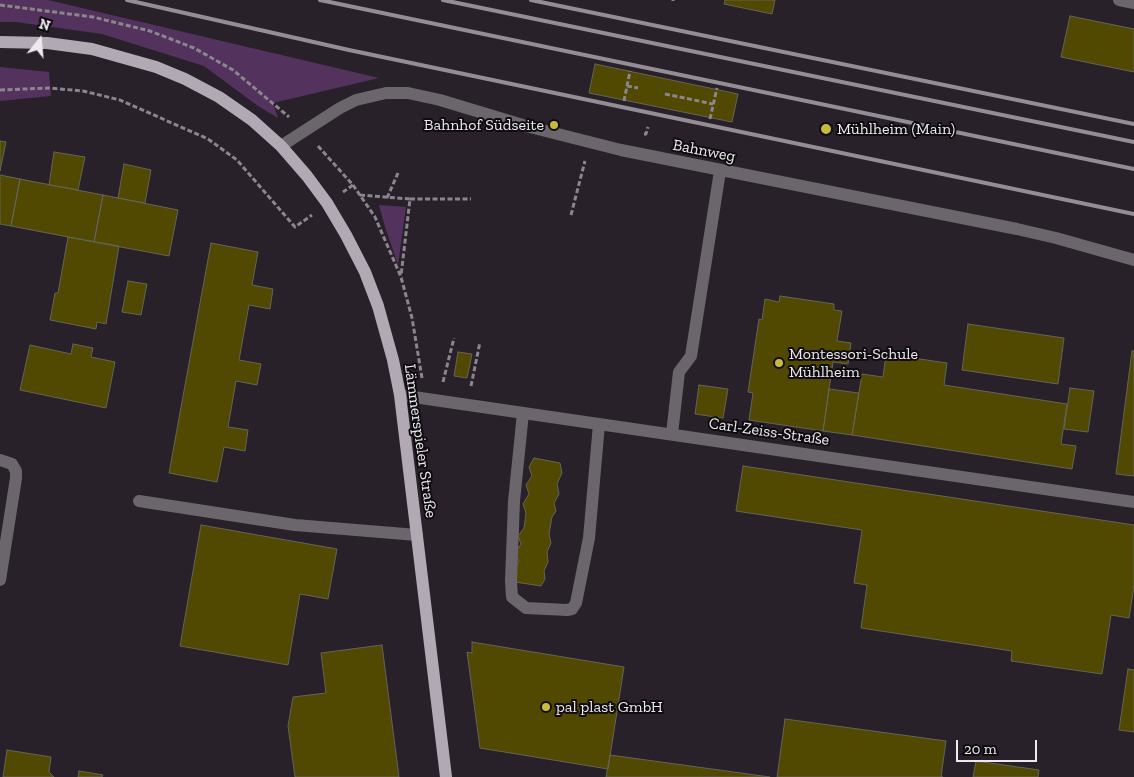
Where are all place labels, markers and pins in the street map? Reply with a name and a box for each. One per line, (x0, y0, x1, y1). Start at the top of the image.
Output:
place label: Bahnhof Südseite (424, 115, 544, 135)
marker: Bahnhof Südseite (548, 119, 560, 131)
place label: Mühlheim (Main) (837, 119, 955, 139)
marker: Mühlheim (Main) (819, 122, 833, 136)
place label: Montessori-Schule Mühlheim (789, 344, 918, 382)
marker: Montessori-Schule Mühlheim (773, 357, 785, 369)
place label: pal plast GmbH (556, 697, 663, 717)
marker: pal plast GmbH (540, 701, 552, 713)

